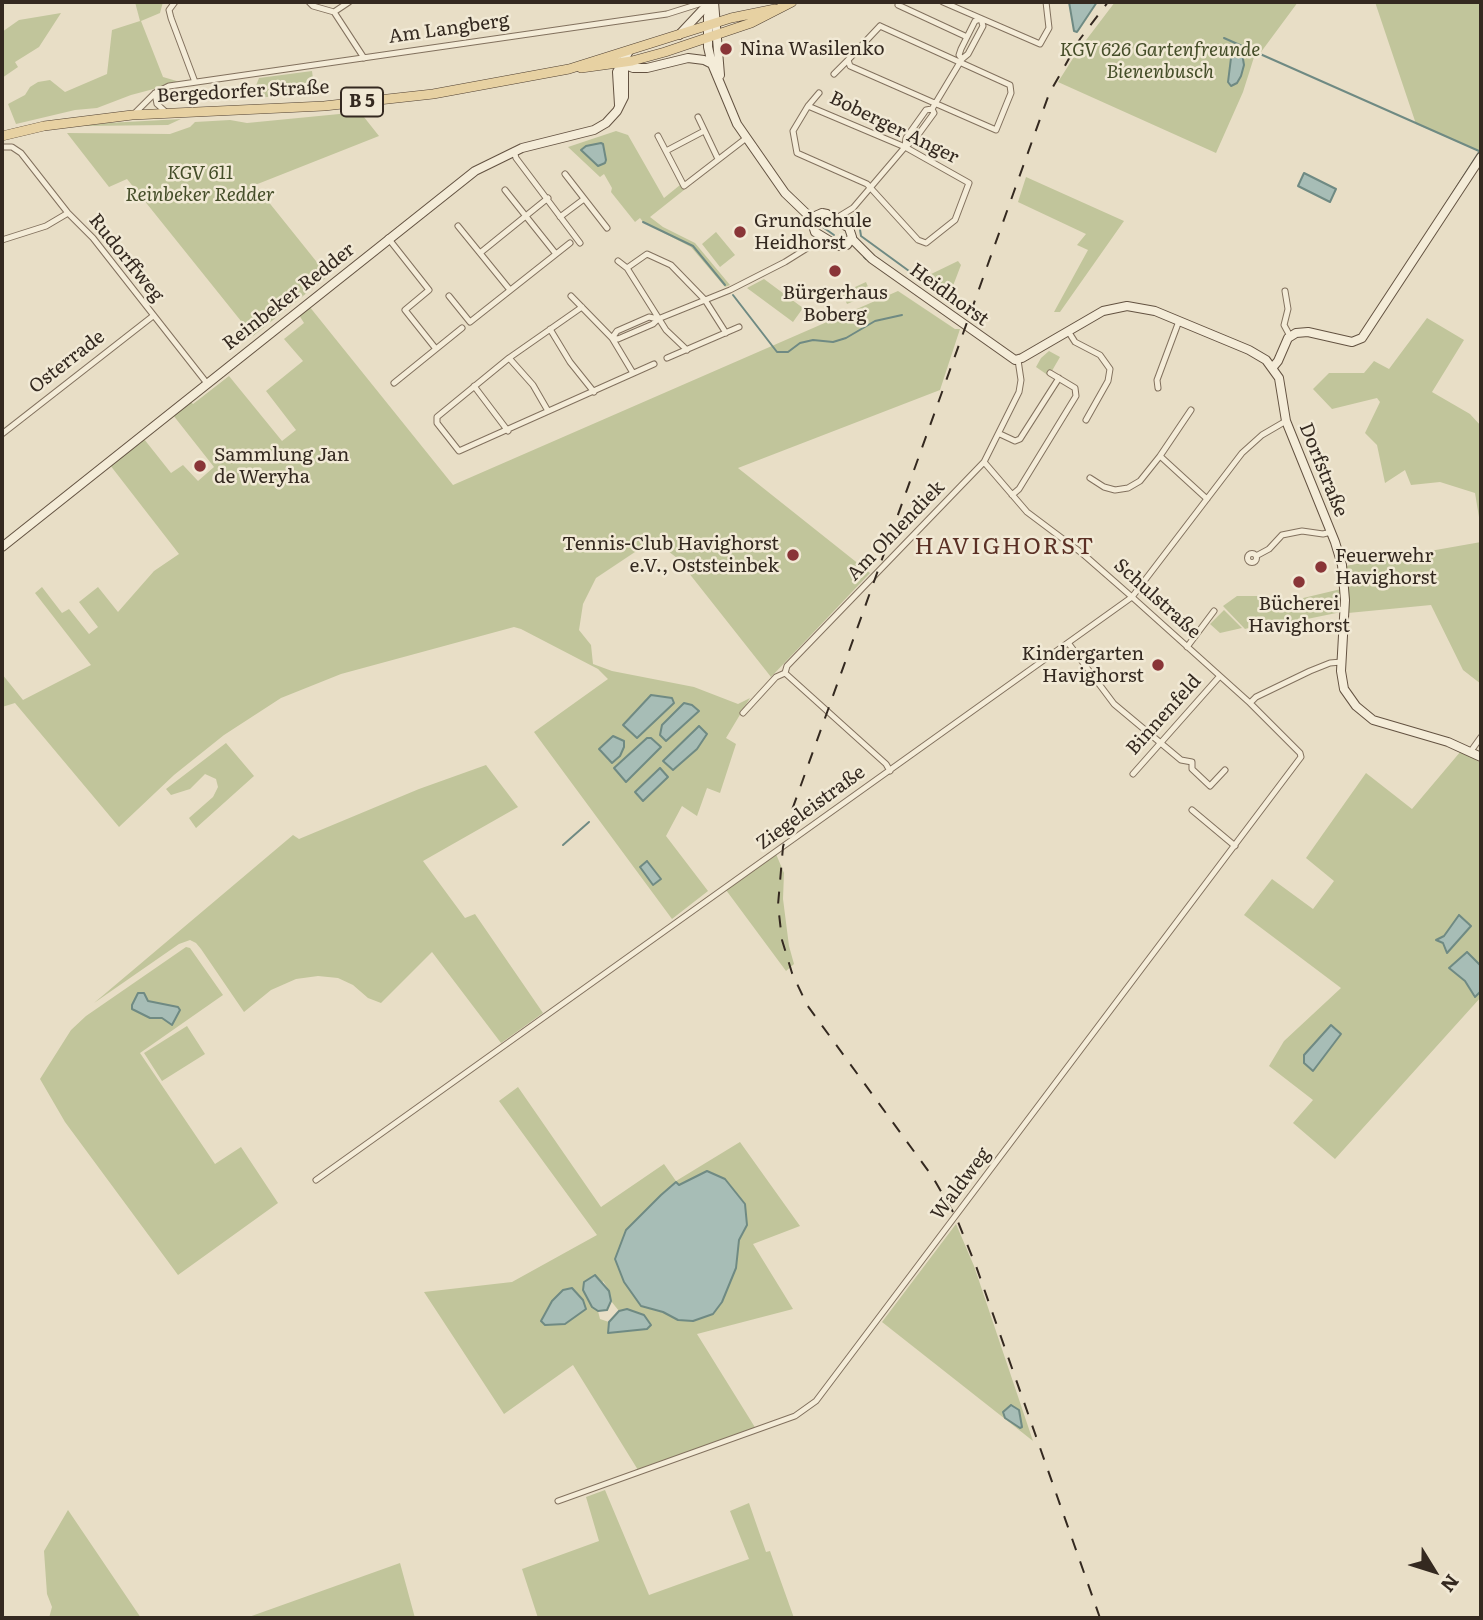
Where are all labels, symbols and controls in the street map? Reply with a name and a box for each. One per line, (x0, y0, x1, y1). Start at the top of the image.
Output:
street label: Am Langberg (387, 9, 511, 49)
place label: Nina Wasilenko (740, 38, 885, 60)
park label: KGV 626 Gartenfreunde Bienenbusch (1060, 39, 1260, 83)
marker: Nina Wasilenko (718, 41, 734, 57)
street label: Bergedorfer Straße (156, 76, 330, 108)
street label: Boberger Anger (826, 87, 962, 169)
road number: B 5 (341, 88, 383, 116)
park label: KGV 611 Reinbeker Redder (125, 162, 275, 206)
street label: Rudorffweg (84, 209, 168, 307)
place label: Grundschule Heidhorst (754, 210, 872, 254)
marker: Grundschule Heidhorst (732, 224, 748, 240)
street label: Reinbeker Redder (219, 238, 359, 356)
street label: Heidhorst (905, 259, 993, 331)
marker: Bürgerhaus Boberg (827, 263, 843, 279)
place label: Bürgerhaus Boberg (782, 282, 888, 326)
street label: Osterrade (25, 325, 109, 399)
street label: Dorfstraße (1294, 420, 1352, 520)
place label: Sammlung Jan de Weryha (214, 444, 349, 488)
marker: Sammlung Jan de Weryha (192, 458, 208, 474)
street label: Am Ohlendiek (843, 476, 949, 586)
place label: Tennis-Club Havighorst e.V., Oststeinbek (562, 533, 779, 577)
district label: HAVIGHORST (916, 533, 1094, 561)
place label: Feuerwehr Havighorst (1335, 545, 1437, 589)
marker: Tennis-Club Havighorst e.V., Oststeinbek (785, 547, 801, 563)
street label: Schulstraße (1109, 554, 1205, 644)
marker: Feuerwehr Havighorst (1313, 559, 1329, 575)
marker: Bücherei Havighorst (1291, 574, 1307, 590)
place label: Bücherei Havighorst (1248, 593, 1350, 637)
place label: Kindergarten Havighorst (1022, 643, 1144, 687)
marker: Kindergarten Havighorst (1150, 657, 1166, 673)
street label: Binnenfeld (1122, 670, 1206, 760)
street label: Ziegeleistraße (752, 761, 870, 855)
street label: Waldweg (926, 1143, 996, 1225)
north arrow (1399, 1536, 1469, 1606)
text: N (1435, 1569, 1466, 1599)

